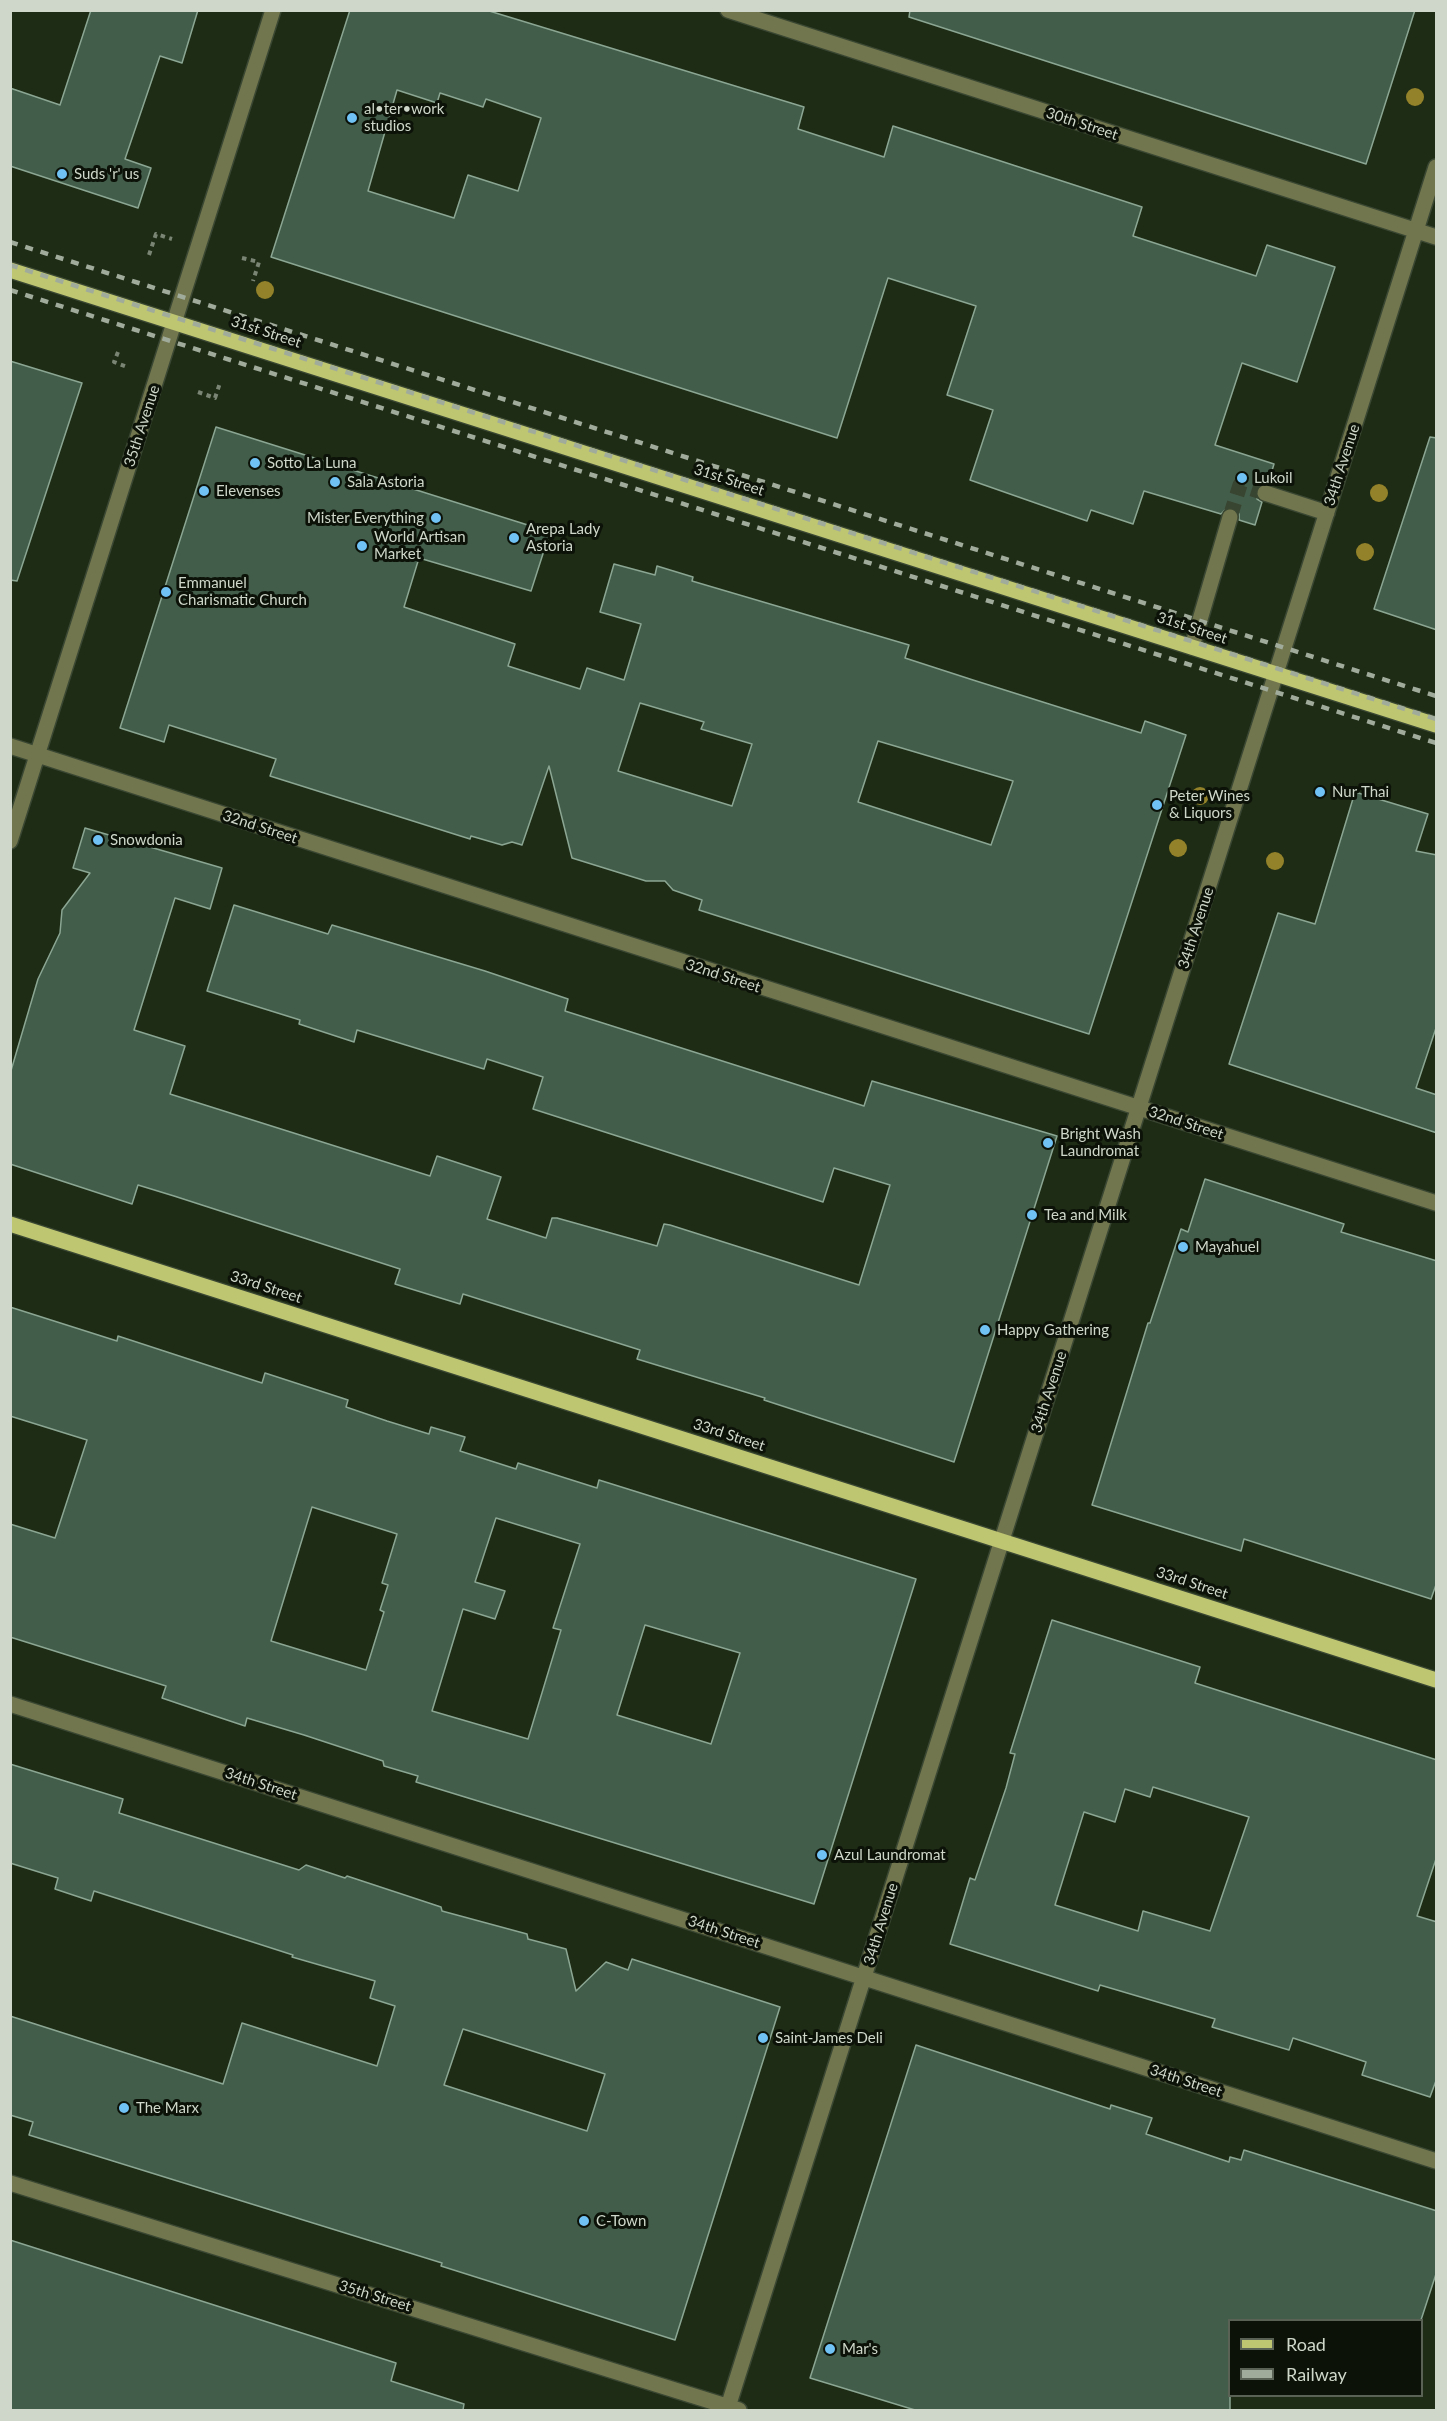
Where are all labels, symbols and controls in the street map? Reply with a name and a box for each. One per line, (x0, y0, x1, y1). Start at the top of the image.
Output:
place label: al•ter•work studios (364, 100, 444, 135)
street label: 30th Street (1044, 104, 1120, 144)
marker: al•ter•work studios (345, 111, 359, 125)
place label: Suds 'r' us (74, 165, 139, 183)
marker: Suds 'r' us (55, 167, 69, 181)
street label: 31st Street (229, 312, 303, 352)
street label: 35th Avenue (120, 383, 164, 469)
street label: 34th Avenue (1320, 422, 1364, 508)
place label: Sotto La Luna (267, 454, 356, 472)
marker: Sotto La Luna (248, 456, 262, 470)
street label: 31st Street (692, 460, 766, 500)
place label: Lukoil (1254, 469, 1292, 487)
marker: Lukoil (1235, 471, 1249, 485)
place label: Sala Astoria (347, 473, 424, 491)
marker: Sala Astoria (328, 475, 342, 489)
place label: Elevenses (216, 482, 281, 500)
marker: Elevenses (197, 484, 211, 498)
place label: Mister Everything (307, 509, 424, 527)
marker: Mister Everything (429, 511, 443, 525)
place label: Arepa Lady Astoria (526, 520, 600, 555)
place label: World Artisan Market (374, 528, 466, 563)
marker: Arepa Lady Astoria (507, 531, 521, 545)
marker: World Artisan Market (355, 539, 369, 553)
place label: Emmanuel Charismatic Church (178, 574, 307, 609)
marker: Emmanuel Charismatic Church (159, 585, 173, 599)
street label: 31st Street (1155, 608, 1229, 648)
place label: Nur Thai (1332, 783, 1389, 801)
marker: Nur Thai (1313, 785, 1327, 799)
place label: Peter Wines & Liquors (1169, 787, 1250, 822)
marker: Peter Wines & Liquors (1150, 798, 1164, 812)
street label: 32nd Street (220, 806, 300, 848)
place label: Snowdonia (110, 831, 183, 849)
marker: Snowdonia (91, 833, 105, 847)
street label: 34th Avenue (1174, 885, 1218, 971)
street label: 32nd Street (683, 955, 763, 997)
street label: 32nd Street (1146, 1102, 1226, 1144)
place label: Bright Wash Laundromat (1060, 1125, 1141, 1160)
marker: Bright Wash Laundromat (1041, 1136, 1055, 1150)
place label: Tea and Milk (1044, 1206, 1127, 1224)
marker: Tea and Milk (1025, 1208, 1039, 1222)
place label: Mayahuel (1195, 1238, 1259, 1256)
marker: Mayahuel (1176, 1240, 1190, 1254)
street label: 33rd Street (228, 1267, 304, 1307)
place label: Happy Gathering (997, 1321, 1109, 1339)
marker: Happy Gathering (978, 1323, 992, 1337)
street label: 34th Avenue (1027, 1349, 1071, 1435)
street label: 33rd Street (691, 1415, 767, 1455)
street label: 33rd Street (1154, 1563, 1230, 1603)
street label: 34th Street (223, 1764, 299, 1804)
place label: Azul Laundromat (834, 1846, 946, 1864)
marker: Azul Laundromat (815, 1848, 829, 1862)
street label: 34th Avenue (860, 1881, 902, 1967)
street label: 34th Street (686, 1912, 762, 1952)
place label: Saint-James Deli (775, 2029, 883, 2047)
marker: Saint-James Deli (756, 2031, 770, 2045)
street label: 34th Street (1148, 2061, 1224, 2101)
place label: The Marx (136, 2099, 199, 2117)
marker: The Marx (117, 2101, 131, 2115)
place label: C-Town (596, 2212, 646, 2230)
marker: C-Town (577, 2214, 591, 2228)
street label: 35th Street (337, 2277, 413, 2315)
legend (1228, 2319, 1423, 2397)
text: Road (1286, 2333, 1326, 2355)
place label: Mar's (842, 2340, 878, 2358)
marker: Mar's (823, 2342, 837, 2356)
text: Railway (1286, 2363, 1347, 2385)

